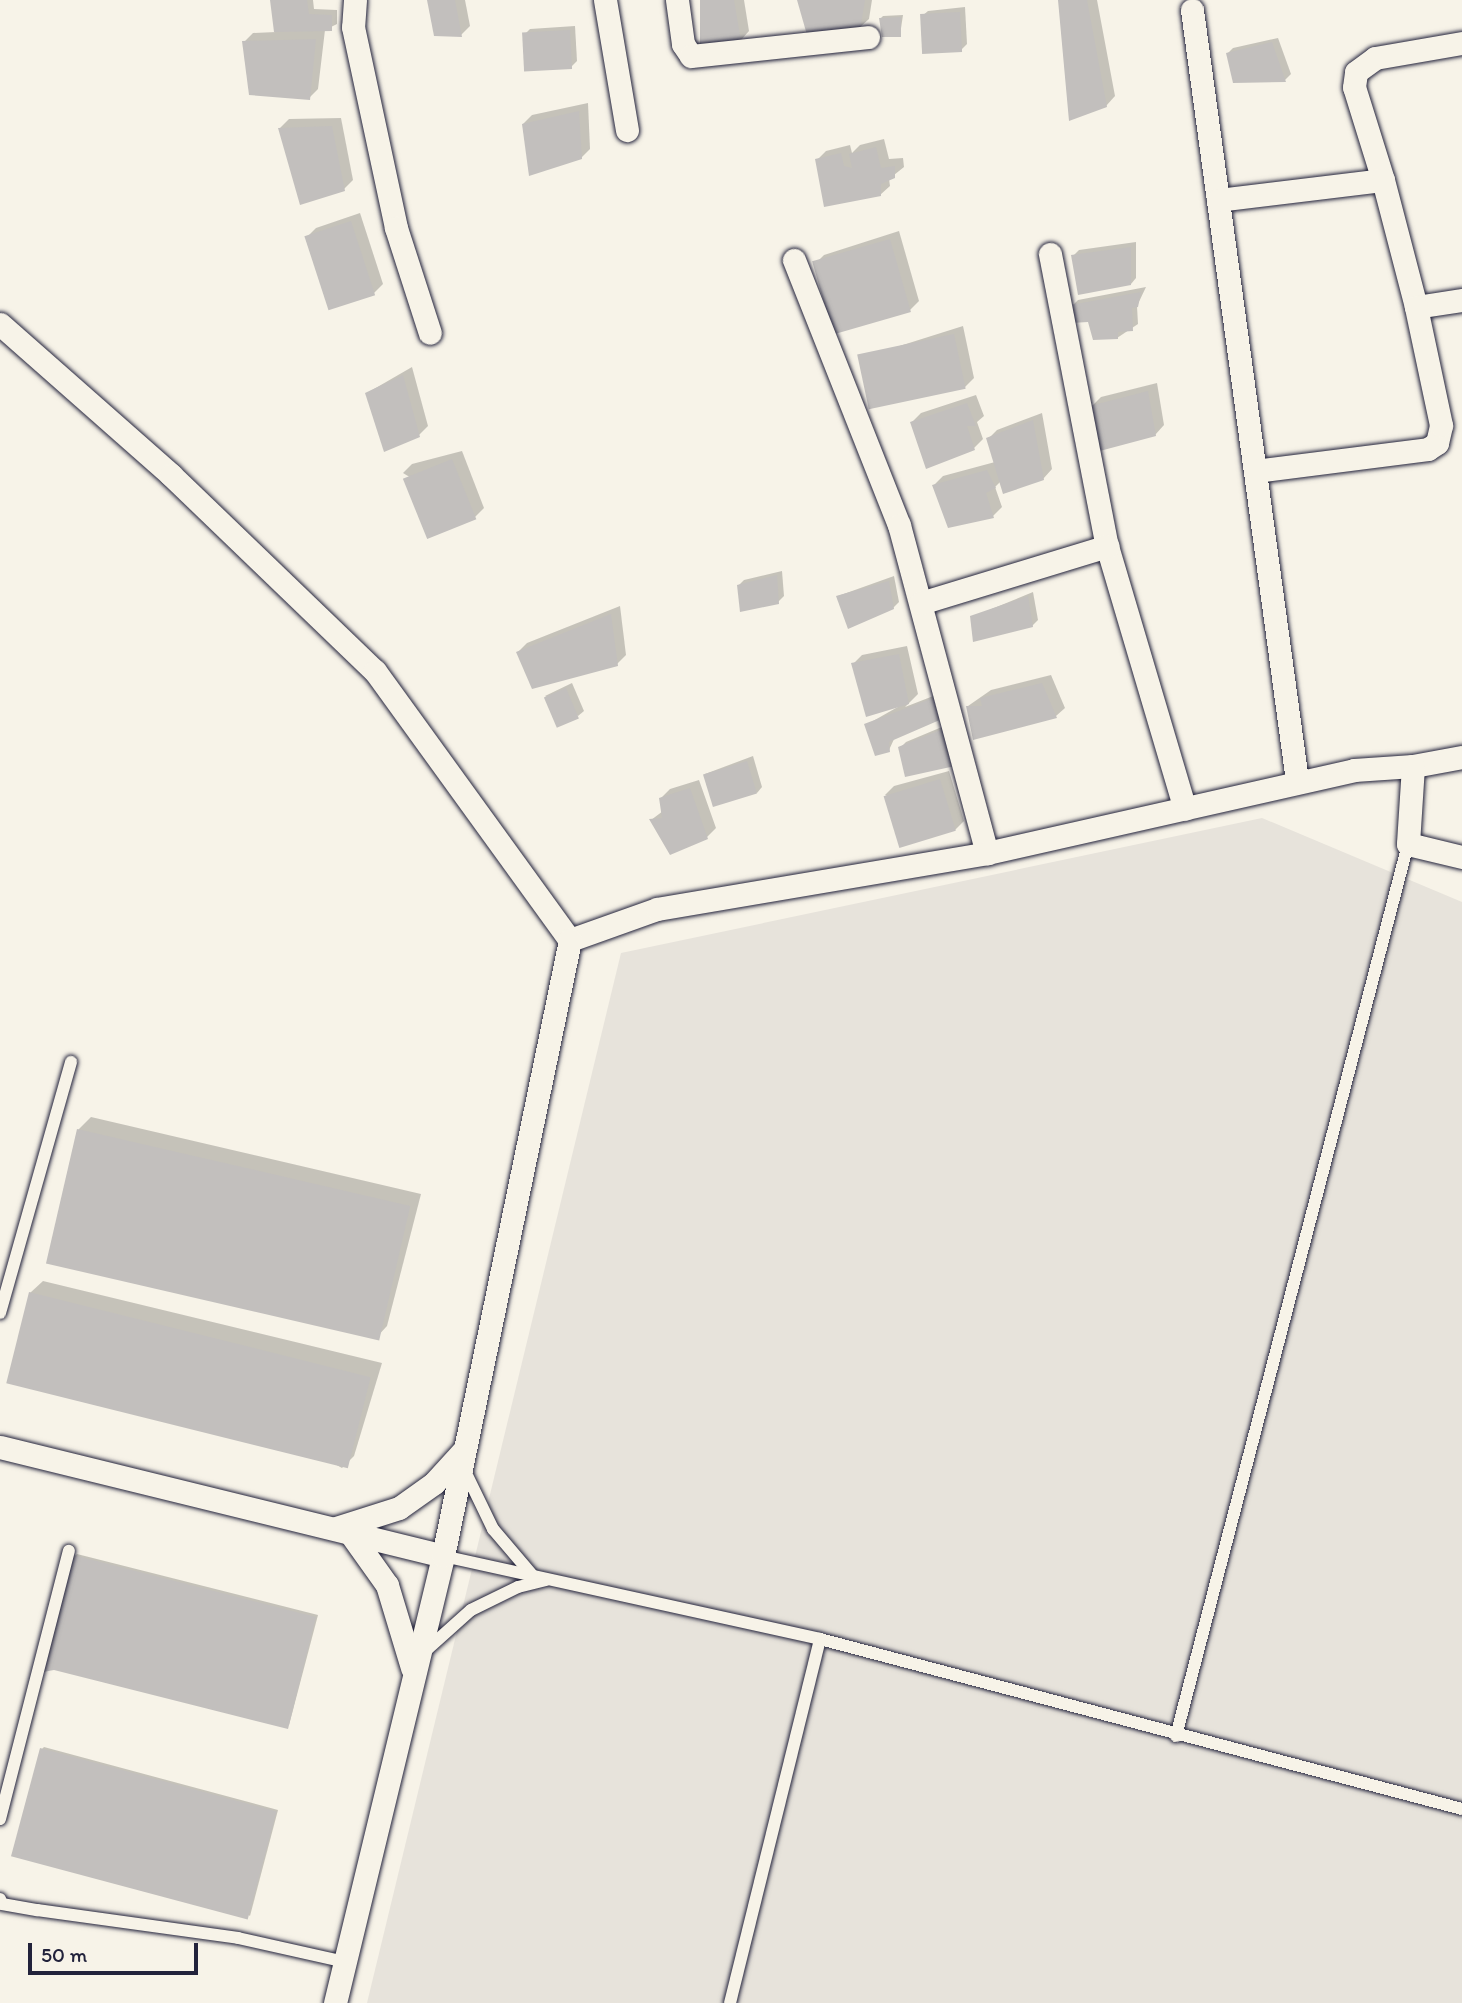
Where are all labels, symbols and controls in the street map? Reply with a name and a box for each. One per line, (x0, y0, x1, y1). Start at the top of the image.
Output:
scale bar (32, 1930, 201, 1974)
text: 50 m (41, 1942, 87, 1967)

